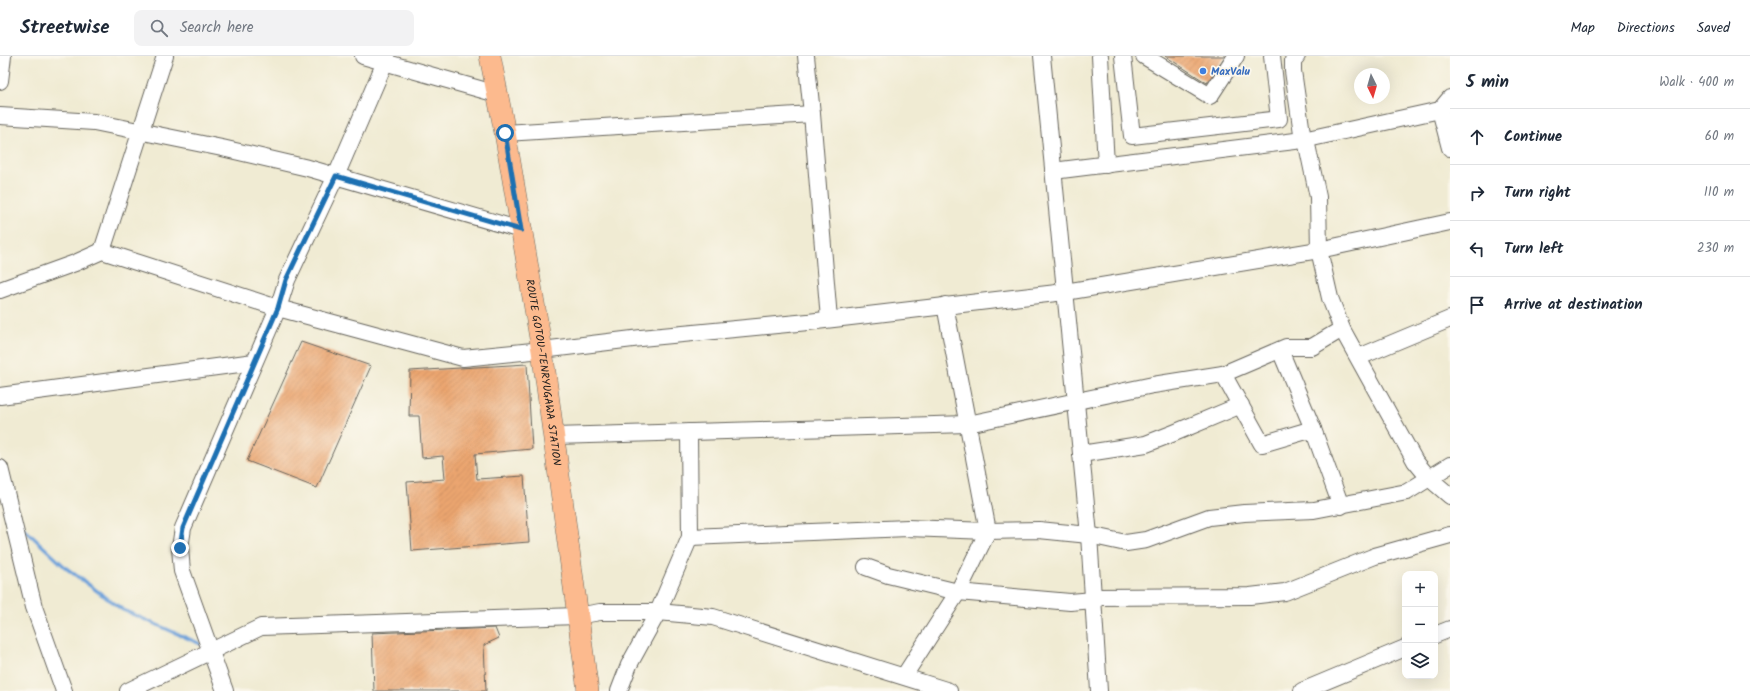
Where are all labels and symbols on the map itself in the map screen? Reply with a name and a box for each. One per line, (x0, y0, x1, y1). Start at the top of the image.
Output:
place label: MaxValu (1211, 63, 1251, 81)
marker: MaxValu (1198, 66, 1208, 76)
north arrow (1354, 68, 1390, 104)
route start (496, 124, 514, 142)
street label: ROUTE GOTOU-TENRYUGAWA STATION (520, 278, 566, 468)
route end (171, 539, 189, 557)

